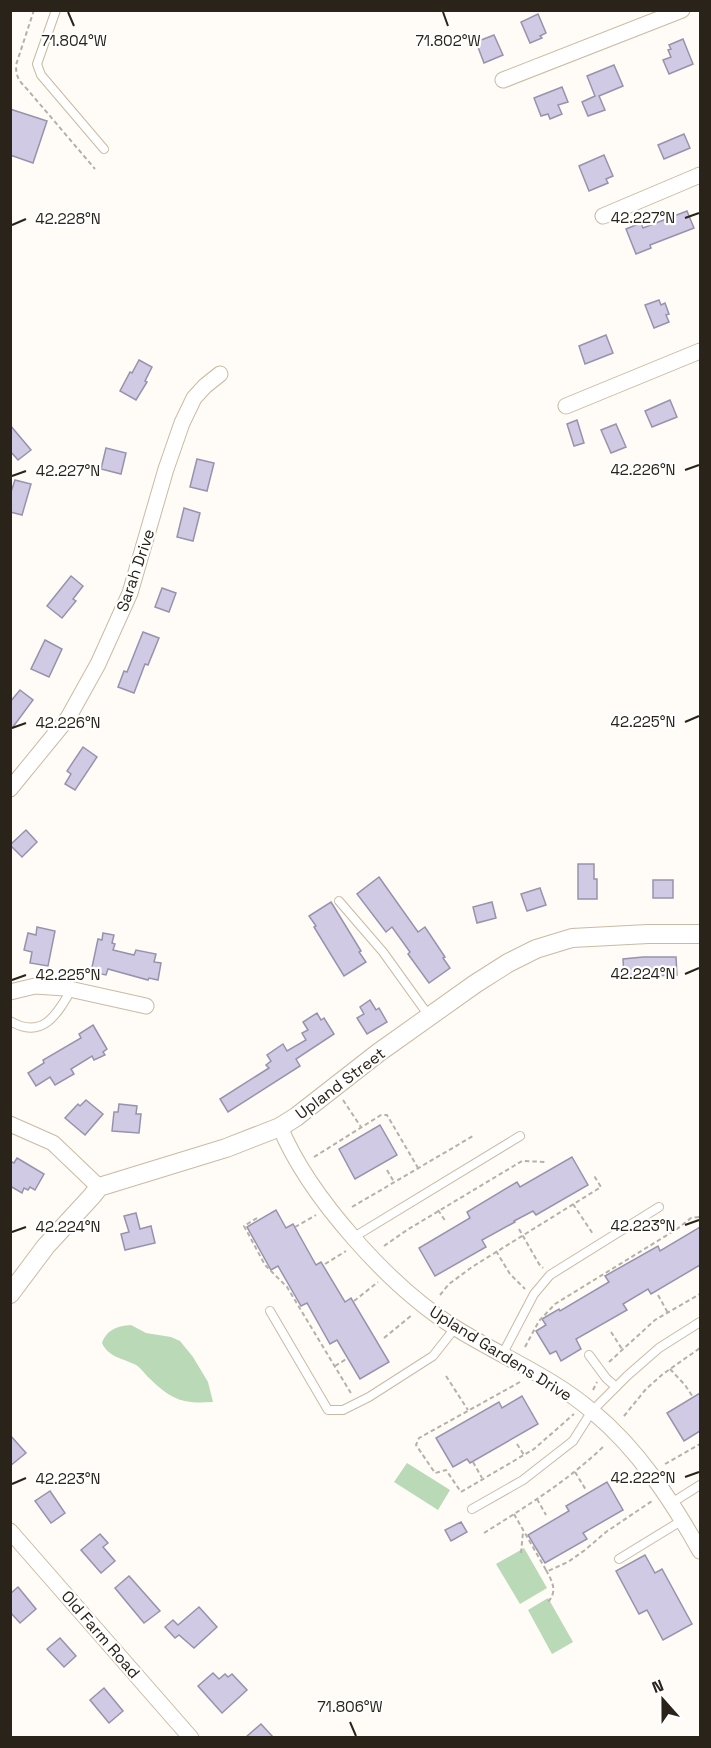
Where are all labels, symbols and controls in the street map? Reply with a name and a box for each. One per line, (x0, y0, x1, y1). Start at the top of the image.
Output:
text: 71.804°W (41, 31, 107, 50)
text: 71.802°W (415, 31, 481, 50)
text: 42.227°N (611, 208, 675, 227)
text: 42.228°N (35, 209, 101, 228)
text: 42.226°N (610, 460, 676, 479)
text: 42.227°N (36, 461, 100, 480)
street label: Sarah Drive (112, 526, 159, 614)
text: 42.225°N (611, 712, 675, 731)
text: 42.226°N (35, 713, 101, 732)
text: 42.224°N (611, 964, 675, 983)
text: 42.225°N (36, 965, 100, 984)
street label: Upland Street (291, 1043, 389, 1124)
text: 42.223°N (611, 1216, 676, 1235)
text: 42.224°N (36, 1217, 100, 1236)
street label: Upland Gardens Drive (426, 1301, 576, 1406)
text: 42.222°N (610, 1468, 676, 1487)
text: 42.223°N (36, 1469, 101, 1488)
street label: Old Farm Road (57, 1586, 145, 1683)
north arrow (633, 1670, 693, 1730)
text: N (649, 1675, 667, 1698)
text: 71.806°W (317, 1697, 383, 1716)

